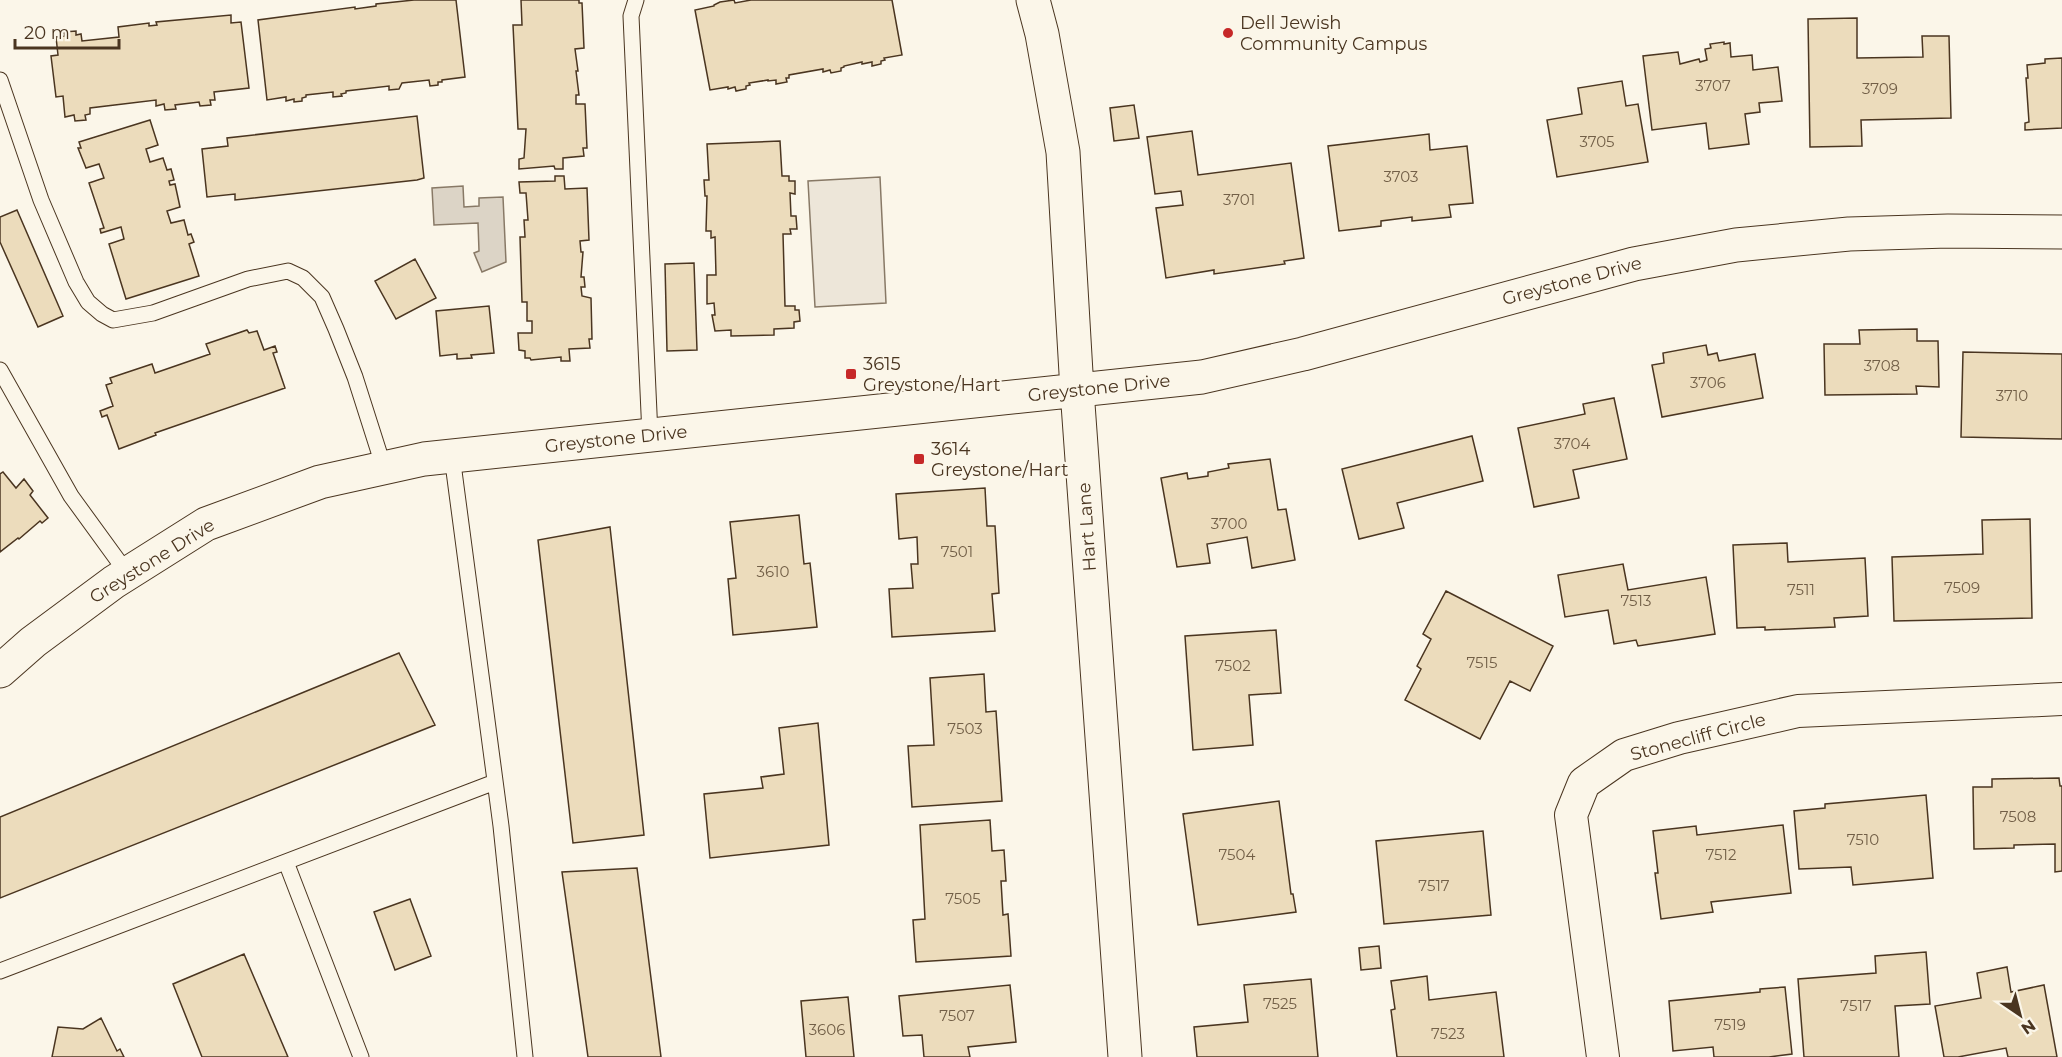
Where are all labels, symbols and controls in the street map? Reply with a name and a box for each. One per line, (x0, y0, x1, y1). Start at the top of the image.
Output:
scale bar (15, 12, 118, 50)
place label: Dell Jewish Community Campus (1240, 12, 1428, 55)
text: 20 m (24, 22, 70, 44)
marker: Dell Jewish Community Campus (1221, 26, 1235, 40)
house number: 3707 (1695, 76, 1731, 95)
house number: 3709 (1862, 79, 1898, 98)
house number: 3705 (1579, 132, 1615, 151)
house number: 3703 (1383, 167, 1419, 186)
house number: 3701 (1223, 190, 1255, 209)
street label: Greystone Drive (1500, 252, 1644, 310)
place label: 3615 Greystone/Hart (863, 353, 1000, 396)
house number: 3708 (1864, 356, 1900, 375)
marker: 3615 Greystone/Hart (844, 367, 858, 381)
street label: Greystone Drive (1027, 370, 1172, 406)
house number: 3706 (1690, 373, 1726, 392)
house number: 3710 (1996, 386, 2028, 405)
street label: Greystone Drive (544, 421, 689, 457)
house number: 3704 (1554, 434, 1590, 453)
place label: 3614 Greystone/Hart (931, 438, 1068, 481)
marker: 3614 Greystone/Hart (912, 452, 926, 466)
street label: Hart Lane (1073, 482, 1101, 572)
street label: Greystone Drive (85, 514, 219, 608)
house number: 3700 (1211, 514, 1247, 533)
house number: 7501 (941, 542, 973, 561)
house number: 3610 (757, 562, 790, 581)
house number: 7509 (1944, 578, 1980, 597)
house number: 7511 (1787, 580, 1815, 599)
house number: 7513 (1621, 591, 1651, 610)
house number: 7515 (1467, 653, 1497, 672)
house number: 7502 (1215, 656, 1251, 675)
street label: Stonecliff Circle (1628, 708, 1768, 766)
house number: 7503 (947, 719, 983, 738)
house number: 7508 (2000, 807, 2036, 826)
house number: 7510 (1847, 830, 1879, 849)
house number: 7504 (1219, 845, 1256, 864)
house number: 7512 (1706, 845, 1736, 864)
house number: 7517 (1418, 876, 1450, 895)
house number: 7505 (945, 889, 981, 908)
north arrow (1990, 985, 2050, 1045)
house number: 7525 (1263, 994, 1297, 1013)
house number: 7517 (1840, 996, 1872, 1015)
house number: 7507 (939, 1006, 975, 1025)
house number: 7519 (1714, 1015, 1746, 1034)
text: N (2018, 1015, 2039, 1038)
house number: 3606 (809, 1020, 845, 1039)
house number: 7523 (1431, 1024, 1465, 1043)

